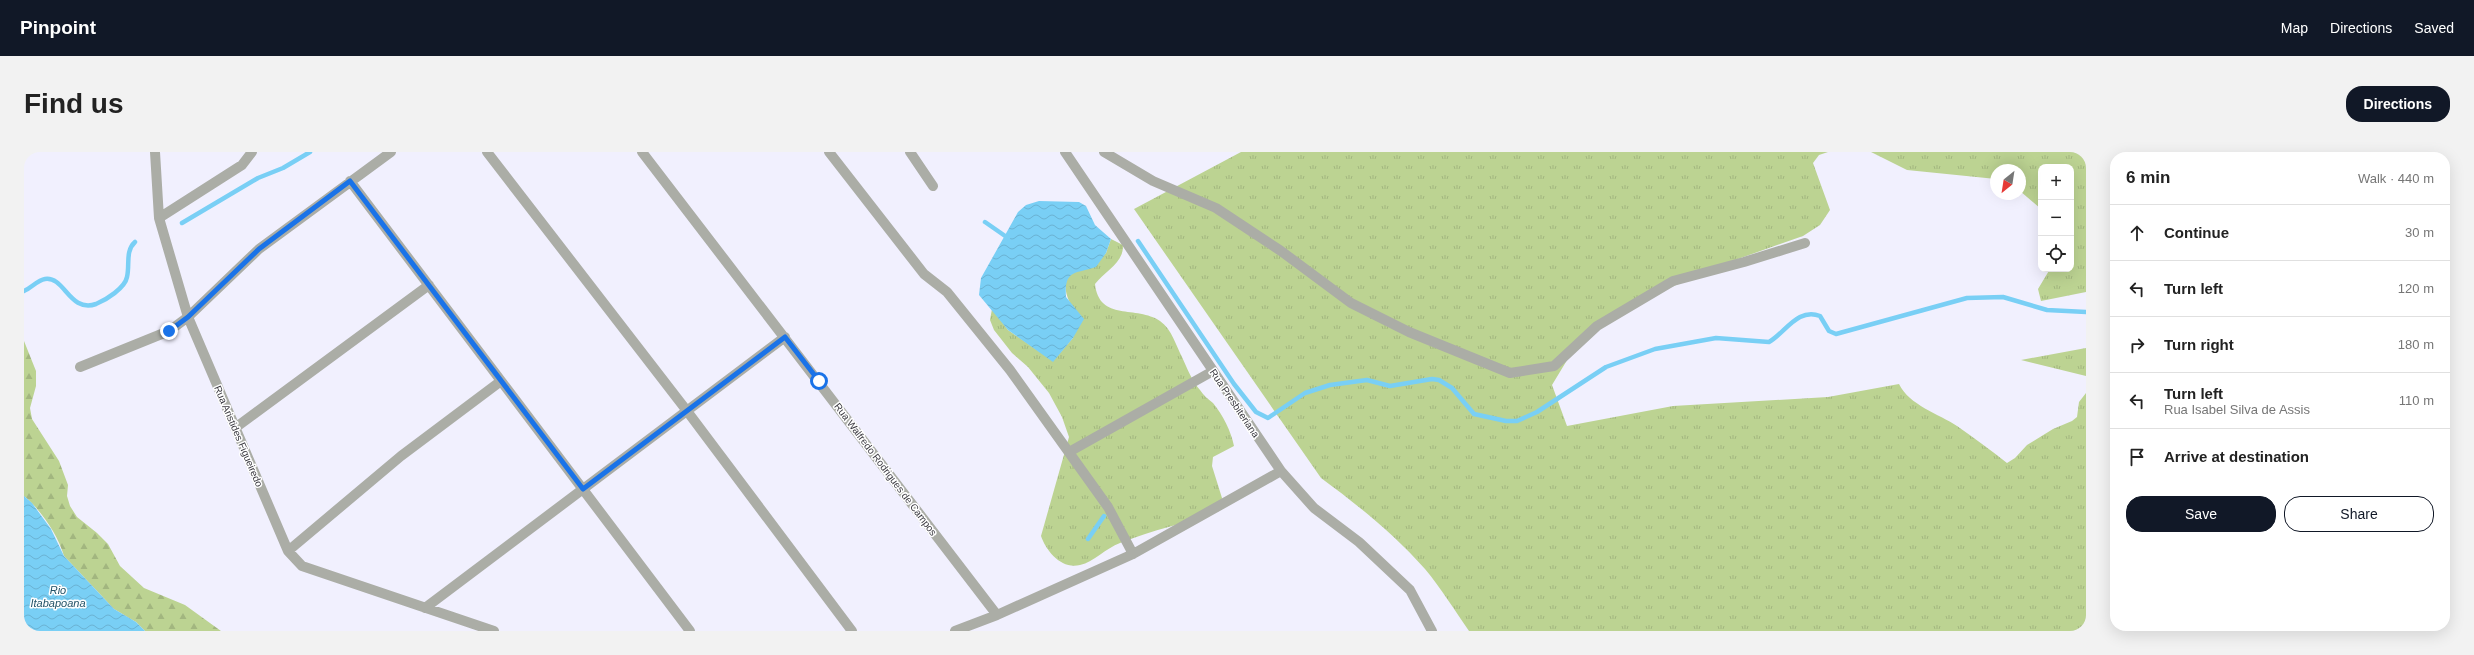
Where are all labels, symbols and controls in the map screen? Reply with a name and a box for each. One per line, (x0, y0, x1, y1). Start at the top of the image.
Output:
text: Pinpoint (20, 17, 96, 38)
text: Map (2281, 20, 2308, 36)
text: Directions (2330, 20, 2392, 36)
text: Saved (2414, 20, 2454, 36)
button: Directions (2346, 86, 2450, 122)
text: Find us (24, 88, 124, 119)
north arrow (1990, 164, 2026, 200)
map controls (2038, 164, 2074, 272)
button: + (2038, 164, 2074, 200)
text: 6 min (2126, 168, 2170, 187)
text: Walk · 440 m (2358, 171, 2434, 186)
button: − (2038, 200, 2074, 236)
icon: ahead (2126, 222, 2148, 244)
text: Continue (2164, 224, 2229, 241)
text: 30 m (2405, 225, 2434, 240)
button: locate (2038, 236, 2074, 272)
icon: left (2126, 278, 2148, 300)
text: Turn left (2164, 280, 2223, 297)
text: 120 m (2398, 281, 2434, 296)
route end (160, 322, 178, 340)
icon: right (2126, 334, 2148, 356)
text: Turn right (2164, 336, 2234, 353)
text: 180 m (2398, 337, 2434, 352)
street label: Rua Presbiteriana (1208, 367, 1262, 440)
route start (810, 372, 828, 390)
street label: Rua Aristides Figueiredo (212, 384, 265, 489)
text: Turn left (2164, 385, 2223, 402)
icon: left (2126, 390, 2148, 412)
text: 110 m (2399, 393, 2434, 408)
street label: Rua Walfredo Rodrigues de Campos (832, 401, 939, 538)
text: Rua Isabel Silva de Assis (2164, 402, 2310, 417)
icon: arrive (2126, 446, 2148, 468)
text: Arrive at destination (2164, 448, 2309, 465)
button: Save (2126, 496, 2276, 532)
button: Share (2284, 496, 2434, 532)
water label: Rio Itabapoana (30, 584, 86, 609)

